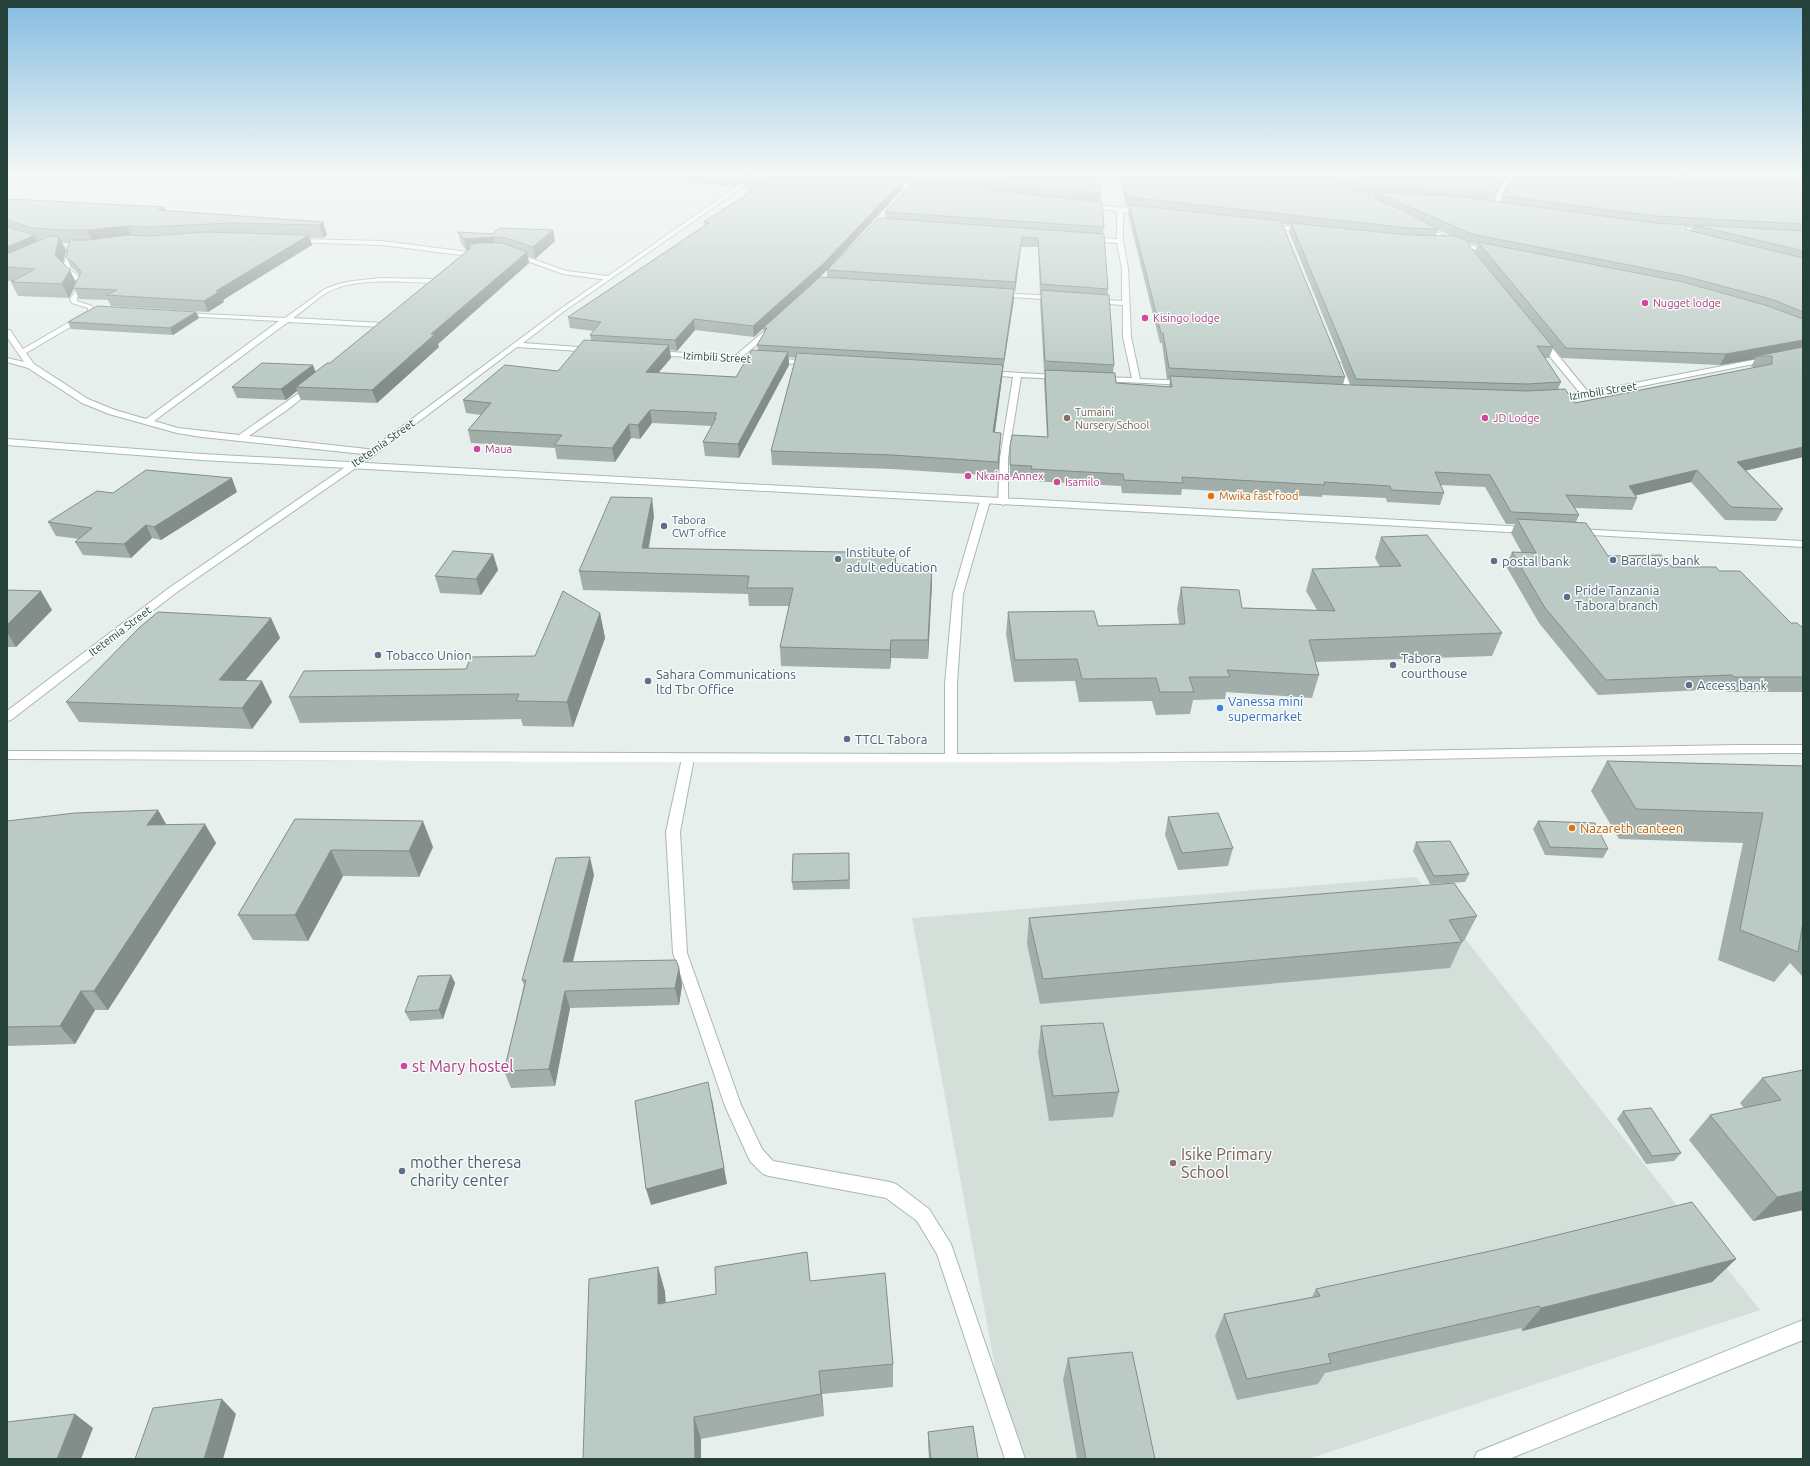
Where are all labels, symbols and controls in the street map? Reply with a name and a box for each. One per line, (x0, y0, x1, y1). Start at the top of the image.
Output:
place label: Nugget lodge (1653, 297, 1721, 309)
marker: Nugget lodge (1640, 298, 1650, 308)
place label: Kisingo lodge (1153, 312, 1220, 324)
marker: Kisingo lodge (1140, 313, 1150, 323)
street label: Izimbili Street (683, 349, 752, 365)
street label: Izimbili Street (1569, 380, 1638, 402)
place label: Tumaini Nursery School (1075, 406, 1149, 431)
place label: JD Lodge (1493, 412, 1540, 424)
marker: Tumaini Nursery School (1062, 413, 1072, 423)
marker: JD Lodge (1480, 413, 1490, 423)
street label: Itetemia Street (349, 416, 418, 469)
place label: Maua (485, 443, 512, 455)
marker: Maua (472, 444, 482, 454)
place label: Nkaina Annex (976, 470, 1044, 482)
marker: Nkaina Annex (963, 471, 973, 481)
place label: Isamilo (1065, 476, 1100, 488)
marker: Isamilo (1052, 477, 1062, 487)
place label: Mwika fast food (1219, 490, 1298, 502)
marker: Mwika fast food (1206, 491, 1216, 501)
place label: Tabora CWT office (672, 514, 726, 539)
marker: Tabora CWT office (659, 521, 669, 531)
place label: Institute of adult education (846, 545, 937, 574)
place label: Barclays bank (1621, 553, 1701, 567)
marker: Institute of adult education (833, 554, 843, 564)
place label: postal bank (1502, 554, 1570, 568)
marker: Barclays bank (1608, 555, 1618, 565)
marker: postal bank (1489, 556, 1499, 566)
place label: Pride Tanzania Tabora branch (1575, 583, 1659, 612)
marker: Pride Tanzania Tabora branch (1562, 592, 1572, 602)
street label: Itetemia Street (87, 603, 154, 658)
place label: Tobacco Union (386, 648, 472, 662)
marker: Tobacco Union (373, 650, 383, 660)
place label: Tabora courthouse (1401, 651, 1467, 680)
marker: Tabora courthouse (1388, 660, 1398, 670)
place label: Sahara Communications ltd Tbr Office (656, 667, 796, 696)
marker: Sahara Communications ltd Tbr Office (643, 676, 653, 686)
place label: Access bank (1697, 678, 1768, 692)
marker: Access bank (1684, 680, 1694, 690)
place label: Vanessa mini supermarket (1228, 694, 1303, 723)
marker: Vanessa mini supermarket (1215, 703, 1225, 713)
place label: TTCL Tabora (855, 732, 927, 746)
marker: TTCL Tabora (842, 734, 852, 744)
place label: Nazareth canteen (1580, 821, 1683, 835)
marker: Nazareth canteen (1567, 823, 1577, 833)
place label: st Mary hostel (412, 1057, 514, 1075)
marker: st Mary hostel (399, 1061, 409, 1071)
place label: Isike Primary School (1181, 1145, 1272, 1181)
place label: mother theresa charity center (410, 1153, 521, 1189)
marker: Isike Primary School (1168, 1158, 1178, 1168)
marker: mother theresa charity center (397, 1166, 407, 1176)

